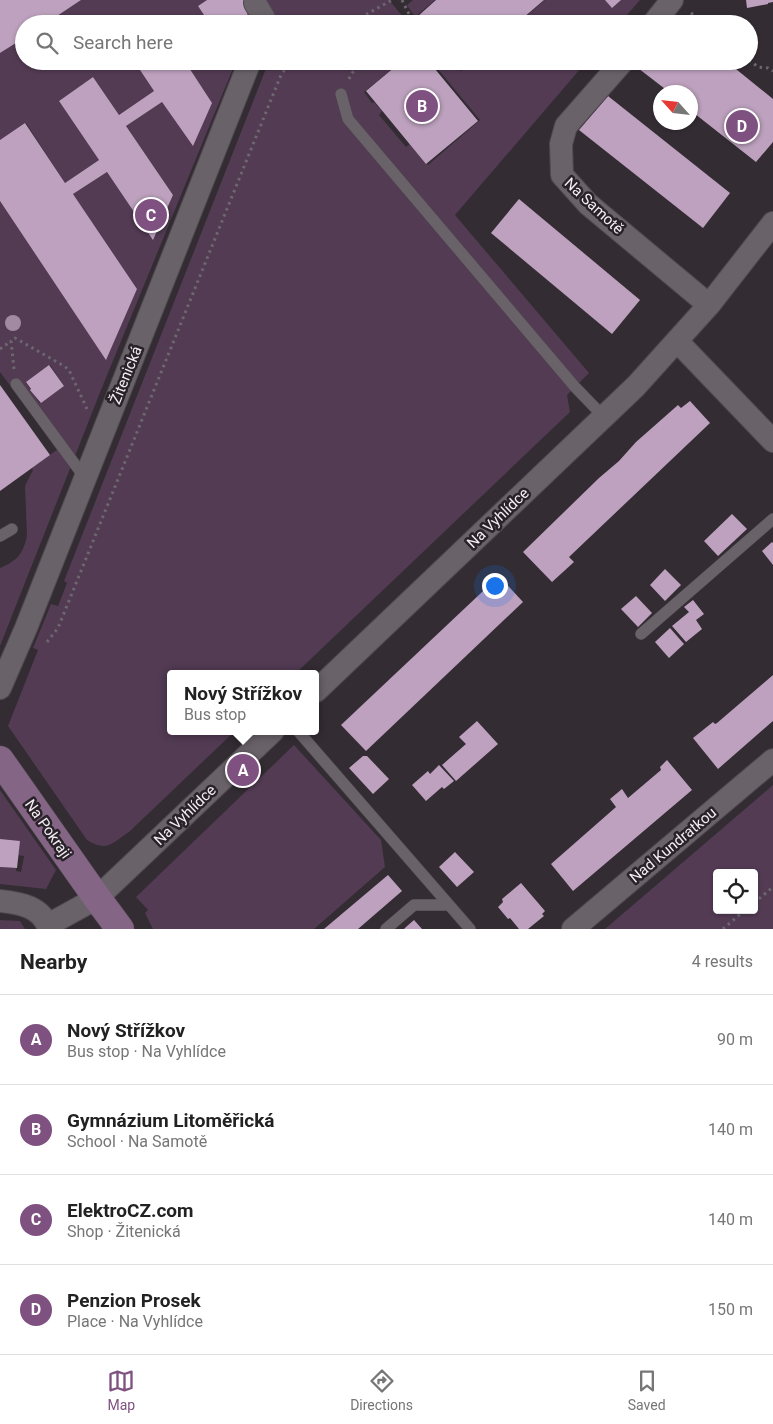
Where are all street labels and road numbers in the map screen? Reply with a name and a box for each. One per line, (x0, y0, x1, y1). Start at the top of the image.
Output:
street label: Na Samotě (561, 174, 627, 238)
street label: Žitenická (106, 343, 146, 407)
street label: Na Vyhlídce (463, 484, 533, 552)
street label: Na Vyhlídce (150, 781, 220, 849)
street label: Na Pokraji (21, 796, 75, 862)
street label: Nad Kundratkou (626, 804, 720, 886)

